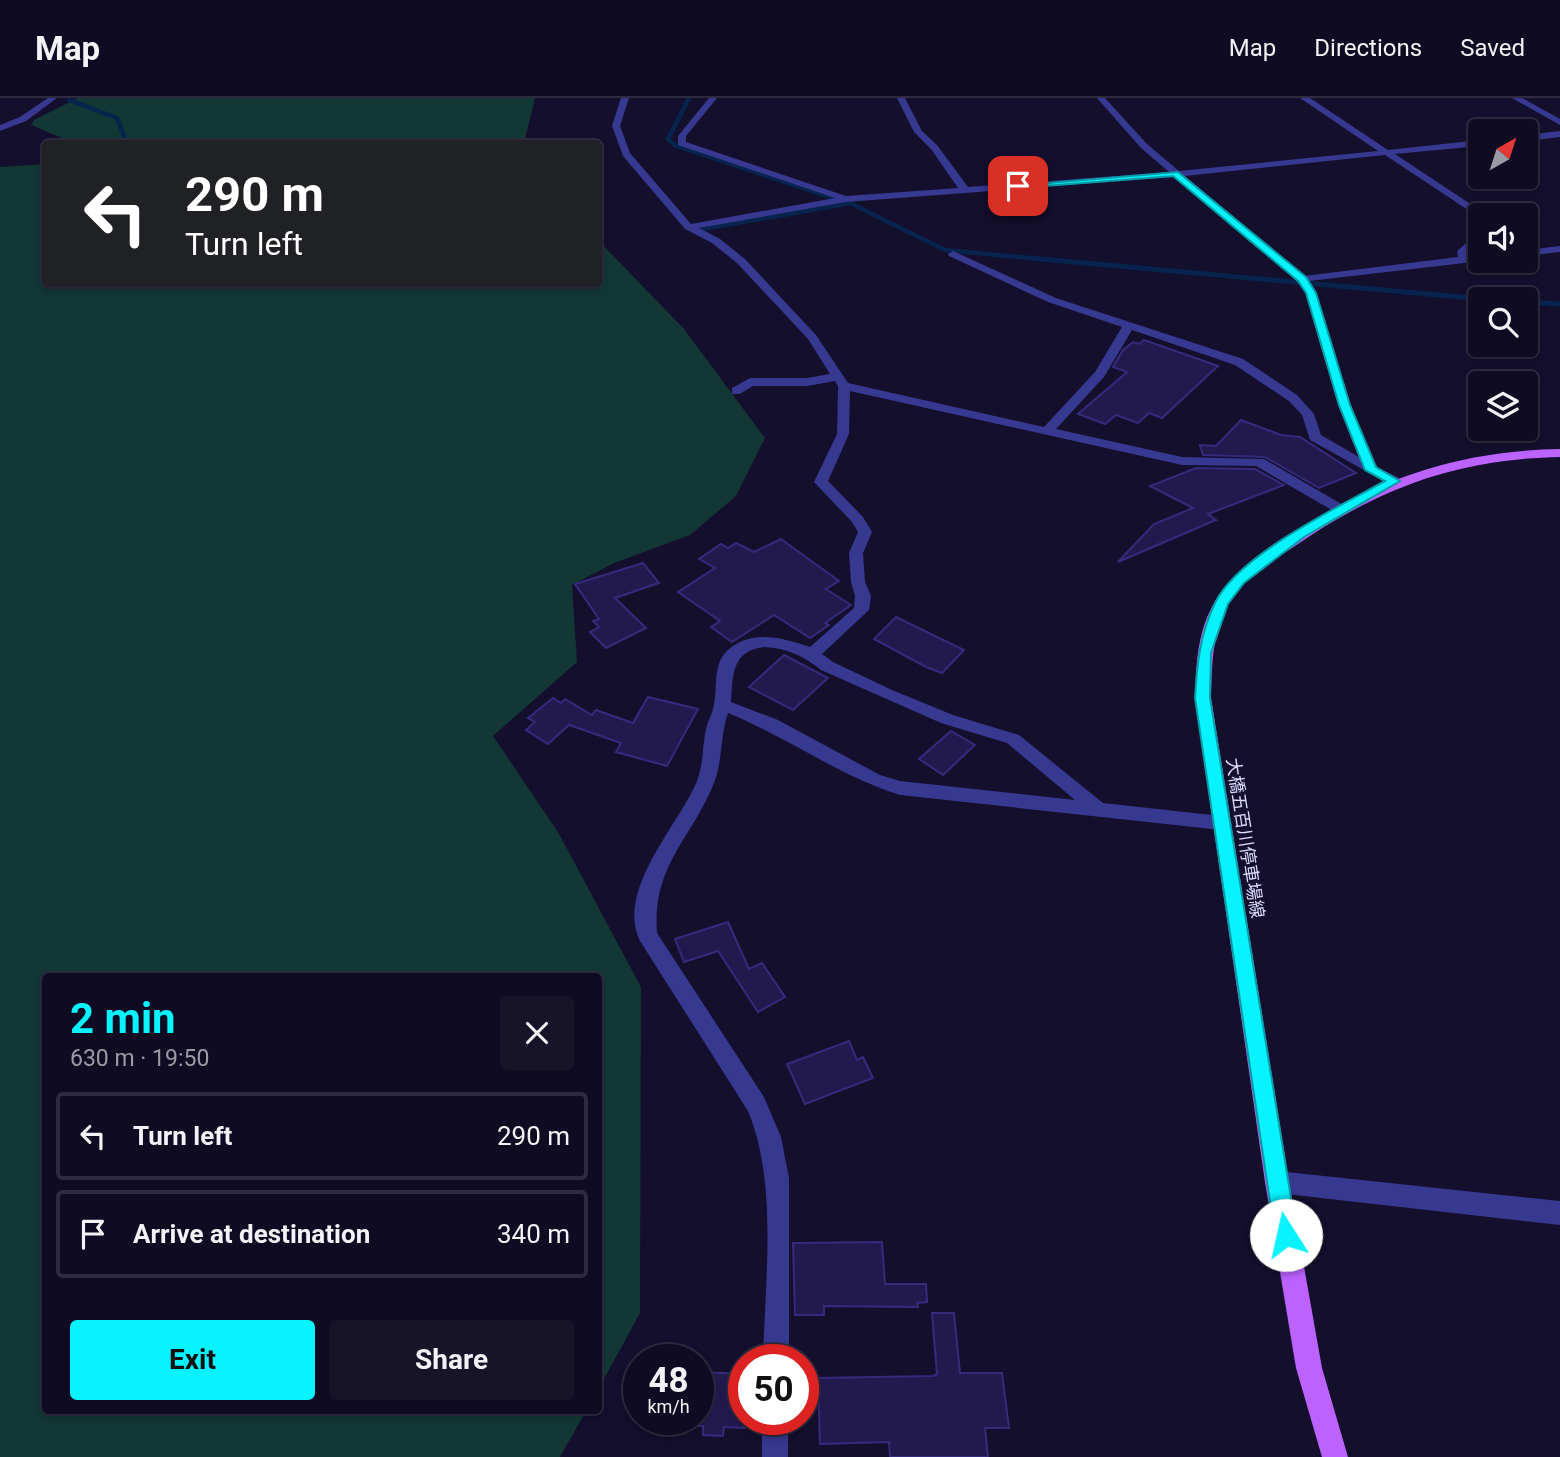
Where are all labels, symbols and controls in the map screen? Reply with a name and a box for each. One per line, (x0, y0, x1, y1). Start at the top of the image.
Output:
text: Map (35, 29, 100, 68)
text: Map (1229, 34, 1276, 62)
text: Directions (1314, 34, 1422, 62)
text: Saved (1460, 34, 1525, 62)
north arrow (1468, 119, 1538, 189)
map controls (1468, 119, 1538, 441)
pin (988, 156, 1048, 216)
text: 290 m (185, 166, 324, 223)
icon: arrive (999, 167, 1037, 205)
icon: left (70, 168, 161, 259)
button: sound (1468, 203, 1538, 273)
text: Turn left (185, 225, 303, 263)
button: search (1468, 287, 1538, 357)
button: layers (1468, 371, 1538, 441)
street label: 大橋五百川停車場線 (1222, 756, 1269, 920)
text: 2 min (70, 994, 176, 1043)
button: close (500, 996, 574, 1070)
text: 630 m · 19:50 (70, 1045, 209, 1072)
icon: left (74, 1117, 112, 1155)
text: Turn left (133, 1121, 232, 1151)
text: 290 m (497, 1121, 570, 1151)
position arrow (1249, 1198, 1323, 1272)
icon: arrive (74, 1215, 112, 1253)
text: Arrive at destination (133, 1219, 370, 1249)
text: 340 m (497, 1219, 570, 1249)
button: Exit (70, 1320, 315, 1400)
button: Share (329, 1320, 574, 1400)
speed limit sign: 50 (728, 1344, 819, 1435)
text: 48 (648, 1360, 689, 1401)
text: km/h (647, 1396, 690, 1417)

